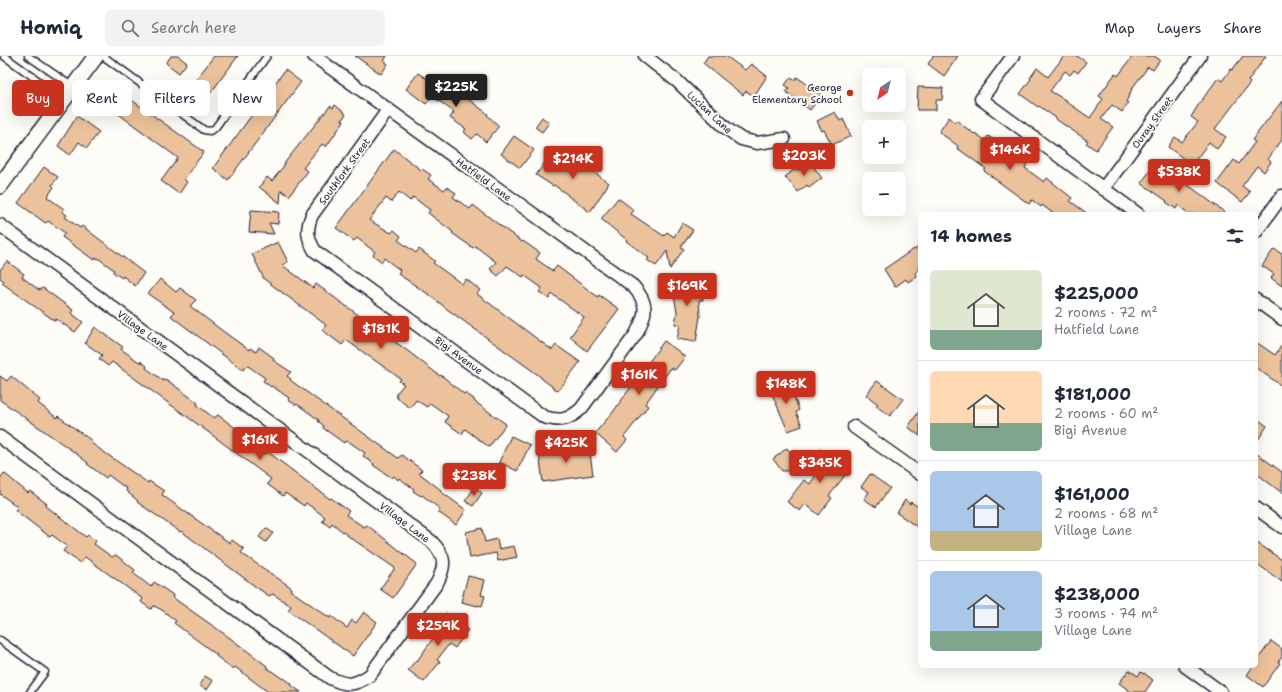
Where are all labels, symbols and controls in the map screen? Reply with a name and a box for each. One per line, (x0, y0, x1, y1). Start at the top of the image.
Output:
search box (105, 10, 385, 46)
text: Homiq (20, 15, 81, 40)
icon: search (119, 17, 141, 39)
text: Search here (151, 18, 237, 38)
text: Map (1105, 19, 1135, 37)
text: Layers (1157, 19, 1201, 37)
text: Share (1223, 19, 1262, 37)
north arrow (862, 68, 906, 112)
map controls (862, 68, 906, 216)
pin: $225K (428, 74, 484, 108)
text: $225K (434, 78, 478, 95)
chip: Buy (12, 80, 64, 116)
chip: Rent (72, 80, 132, 116)
chip: Filters (140, 80, 210, 116)
chip: New (218, 80, 276, 116)
place label: George Elementary School (752, 81, 842, 106)
street label: Lucian Lane (684, 88, 735, 137)
marker: George Elementary School (845, 88, 855, 98)
street label: Ouray Street (1129, 94, 1176, 151)
button: + (862, 120, 906, 164)
street label: Southfork Street (316, 135, 373, 207)
pin: $146K (982, 137, 1038, 171)
text: $146K (989, 141, 1031, 158)
pin: $203K (776, 143, 832, 177)
pin: $214K (545, 146, 601, 180)
text: $203K (782, 147, 826, 164)
text: $214K (553, 150, 593, 167)
street label: Hatfield Lane (453, 155, 514, 204)
pin: $538K (1151, 159, 1207, 193)
text: $538K (1157, 163, 1201, 180)
button: − (862, 172, 906, 216)
text: 14 homes (930, 225, 1012, 247)
icon: filters (1224, 225, 1246, 247)
pin: $169K (659, 273, 715, 307)
text: $169K (667, 277, 707, 294)
text: $225,000 (1054, 282, 1139, 304)
icon: home (962, 286, 1010, 334)
text: 2 rooms · 72 m² (1054, 304, 1158, 321)
street label: Village Lane (115, 307, 171, 354)
pin: $181K (353, 316, 409, 350)
text: $181K (362, 320, 400, 337)
text: Hatfield Lane (1054, 321, 1139, 338)
street label: Bigi Avenue (432, 334, 486, 377)
pin: $161K (611, 362, 667, 396)
text: $161K (621, 366, 657, 383)
pin: $148K (758, 371, 814, 405)
text: $148K (765, 375, 807, 392)
text: $181,000 (1054, 383, 1131, 405)
icon: home (962, 387, 1010, 435)
text: 2 rooms · 60 m² (1054, 405, 1158, 422)
text: Bigi Avenue (1054, 422, 1127, 439)
pin: $161K (232, 427, 288, 461)
pin: $425K (538, 430, 594, 464)
text: $161K (242, 431, 278, 448)
text: $425K (544, 434, 588, 451)
pin: $345K (792, 450, 848, 484)
text: $345K (798, 454, 842, 471)
pin: $238K (446, 463, 502, 497)
text: $238K (452, 467, 496, 484)
text: $161,000 (1054, 483, 1130, 505)
icon: home (962, 487, 1010, 535)
street label: Village Lane (377, 499, 433, 546)
text: 2 rooms · 68 m² (1054, 505, 1158, 522)
text: Village Lane (1054, 522, 1132, 539)
text: $238,000 (1054, 583, 1140, 605)
icon: home (962, 587, 1010, 635)
text: 3 rooms · 74 m² (1054, 605, 1158, 622)
pin: $259K (410, 613, 466, 647)
text: $259K (416, 617, 460, 634)
text: Village Lane (1054, 622, 1132, 639)

